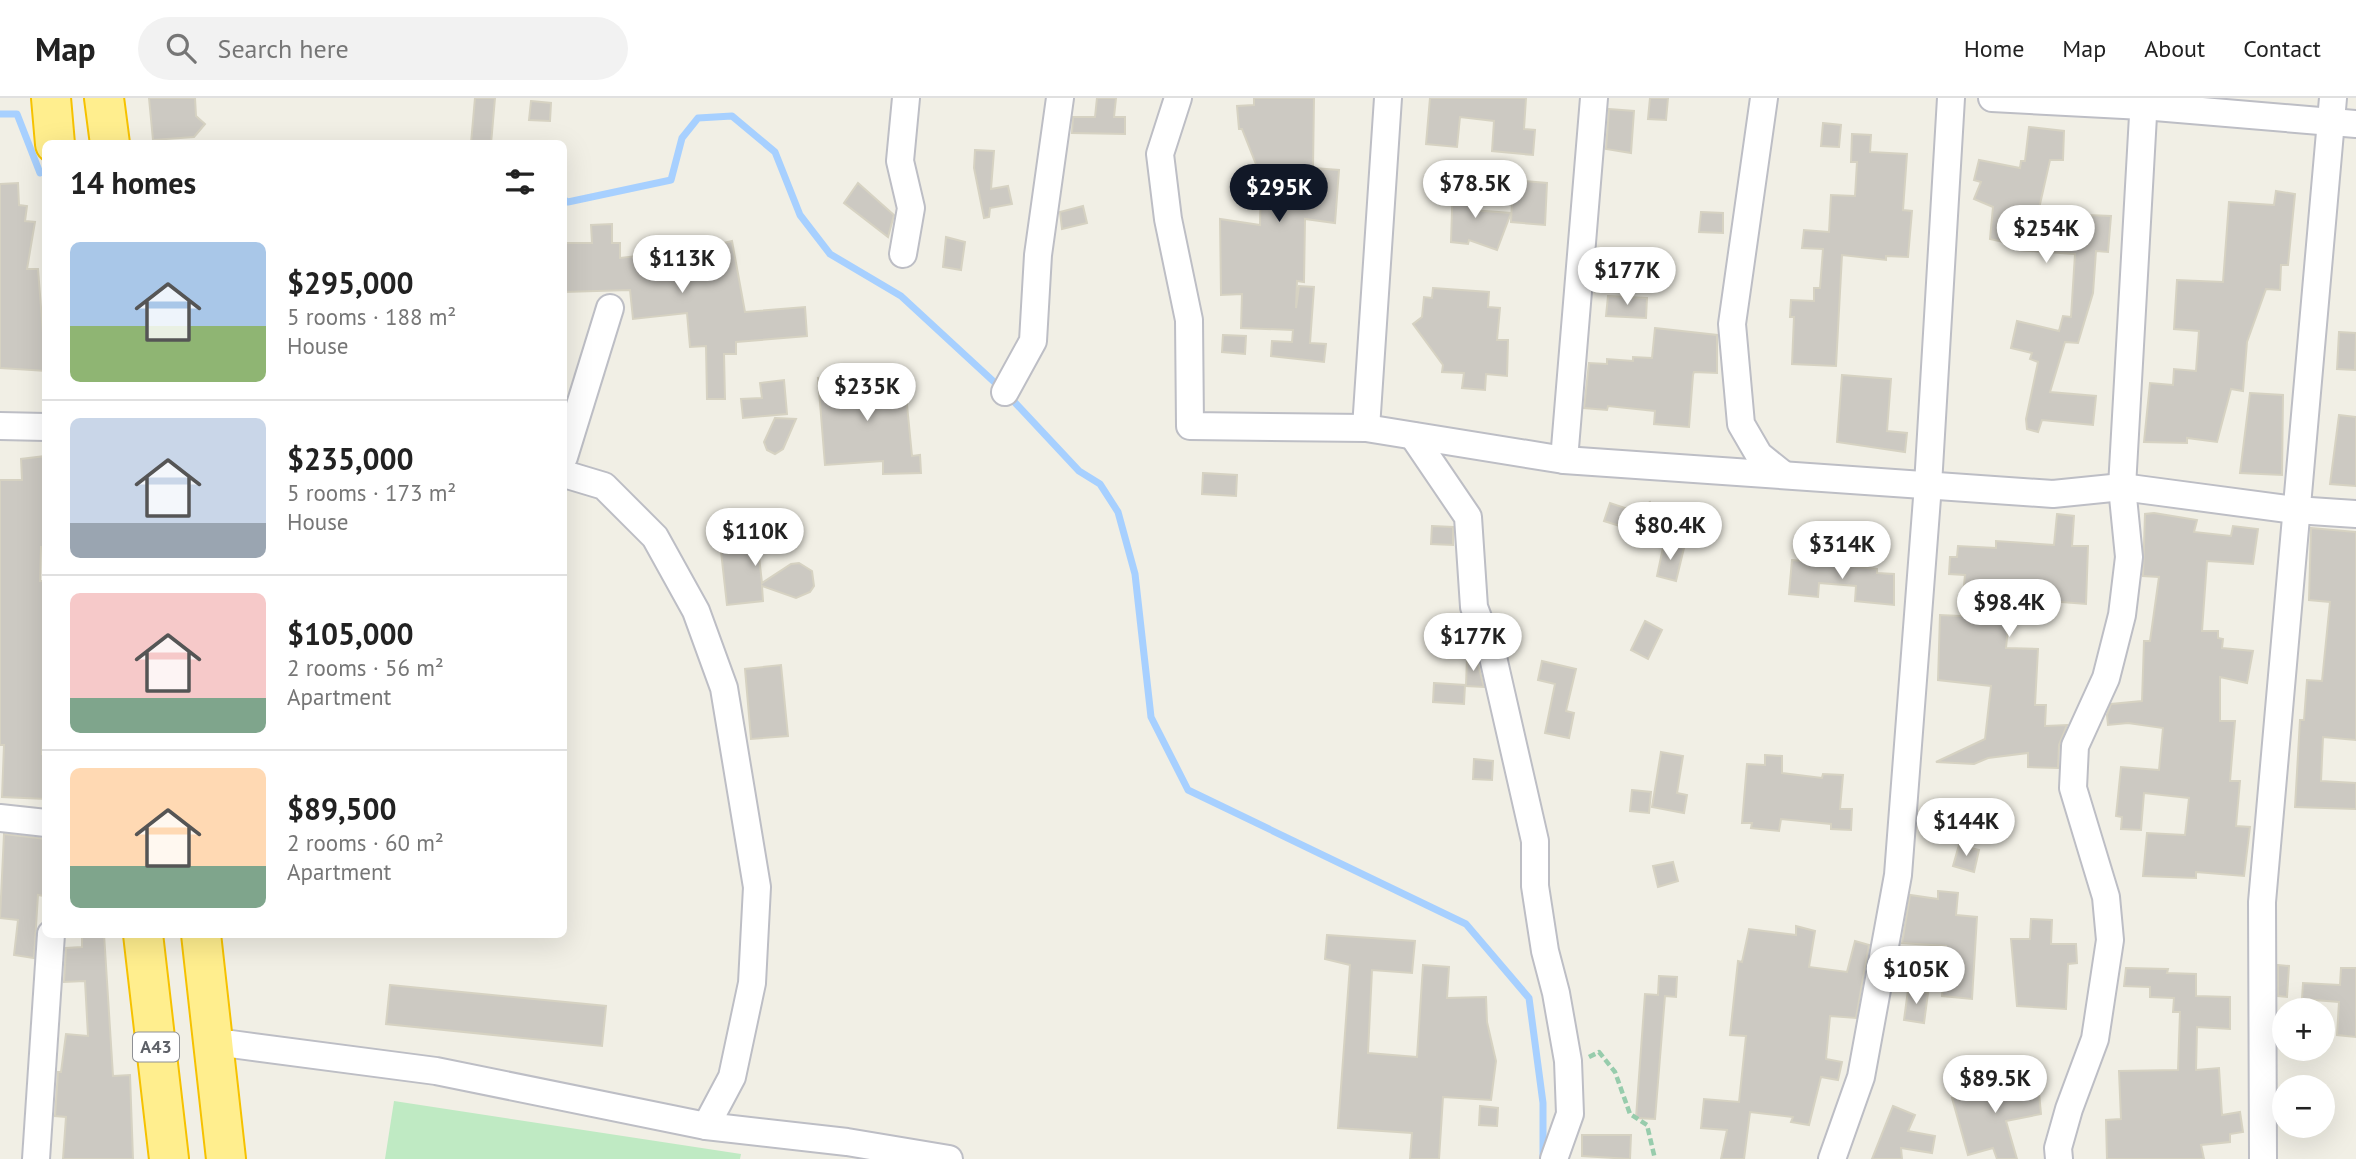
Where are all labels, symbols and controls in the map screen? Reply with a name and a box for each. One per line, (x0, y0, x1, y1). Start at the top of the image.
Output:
search box (138, 17, 628, 80)
text: Map (35, 27, 96, 70)
icon: search (162, 29, 200, 67)
text: Search here (218, 32, 349, 65)
text: Home (1964, 33, 2024, 64)
text: Map (2062, 33, 2106, 64)
text: About (2144, 33, 2205, 64)
text: Contact (2243, 33, 2321, 64)
pin: $78.5K (1418, 160, 1532, 220)
text: 14 homes (70, 163, 196, 202)
icon: filters (501, 163, 539, 201)
pin: $295K (1230, 164, 1328, 224)
text: $78.5K (1439, 168, 1511, 197)
text: $295K (1246, 172, 1312, 201)
pin: $254K (1997, 206, 2095, 265)
text: $254K (2013, 213, 2079, 242)
pin: $113K (633, 236, 731, 295)
text: $113K (649, 243, 715, 272)
pin: $177K (1578, 248, 1676, 307)
text: $177K (1594, 255, 1660, 284)
text: $295,000 (287, 263, 414, 302)
icon: home (126, 270, 210, 354)
text: 5 rooms · 188 m² (287, 302, 456, 331)
text: House (287, 331, 349, 360)
pin: $235K (818, 364, 916, 423)
text: $235K (834, 371, 900, 400)
text: $235,000 (287, 439, 414, 478)
icon: home (126, 446, 210, 530)
text: 5 rooms · 173 m² (287, 478, 456, 507)
pin: $80.4K (1613, 503, 1727, 562)
text: House (287, 507, 349, 536)
pin: $110K (706, 508, 804, 568)
text: $80.4K (1634, 510, 1706, 539)
text: $110K (722, 516, 788, 545)
pin: $314K (1793, 522, 1891, 581)
text: $314K (1809, 529, 1875, 558)
pin: $98.4K (1952, 580, 2066, 639)
text: $98.4K (1973, 587, 2045, 616)
text: $105,000 (287, 614, 414, 653)
pin: $177K (1424, 614, 1522, 673)
icon: home (126, 621, 210, 705)
text: $177K (1440, 621, 1506, 650)
text: 2 rooms · 56 m² (287, 653, 444, 682)
text: Apartment (287, 682, 391, 711)
text: $89,500 (287, 789, 397, 828)
icon: home (126, 796, 210, 880)
pin: $144K (1917, 798, 2015, 858)
text: $144K (1933, 806, 1999, 835)
text: 2 rooms · 60 m² (287, 828, 444, 857)
text: Apartment (287, 857, 391, 886)
pin: $105K (1867, 946, 1965, 1006)
text: $105K (1883, 954, 1949, 983)
map controls (2272, 998, 2335, 1138)
button: + (2272, 998, 2335, 1061)
road number: A43 (133, 1032, 179, 1062)
pin: $89.5K (1938, 1056, 2052, 1115)
text: $89.5K (1959, 1063, 2031, 1092)
button: − (2272, 1075, 2335, 1138)

